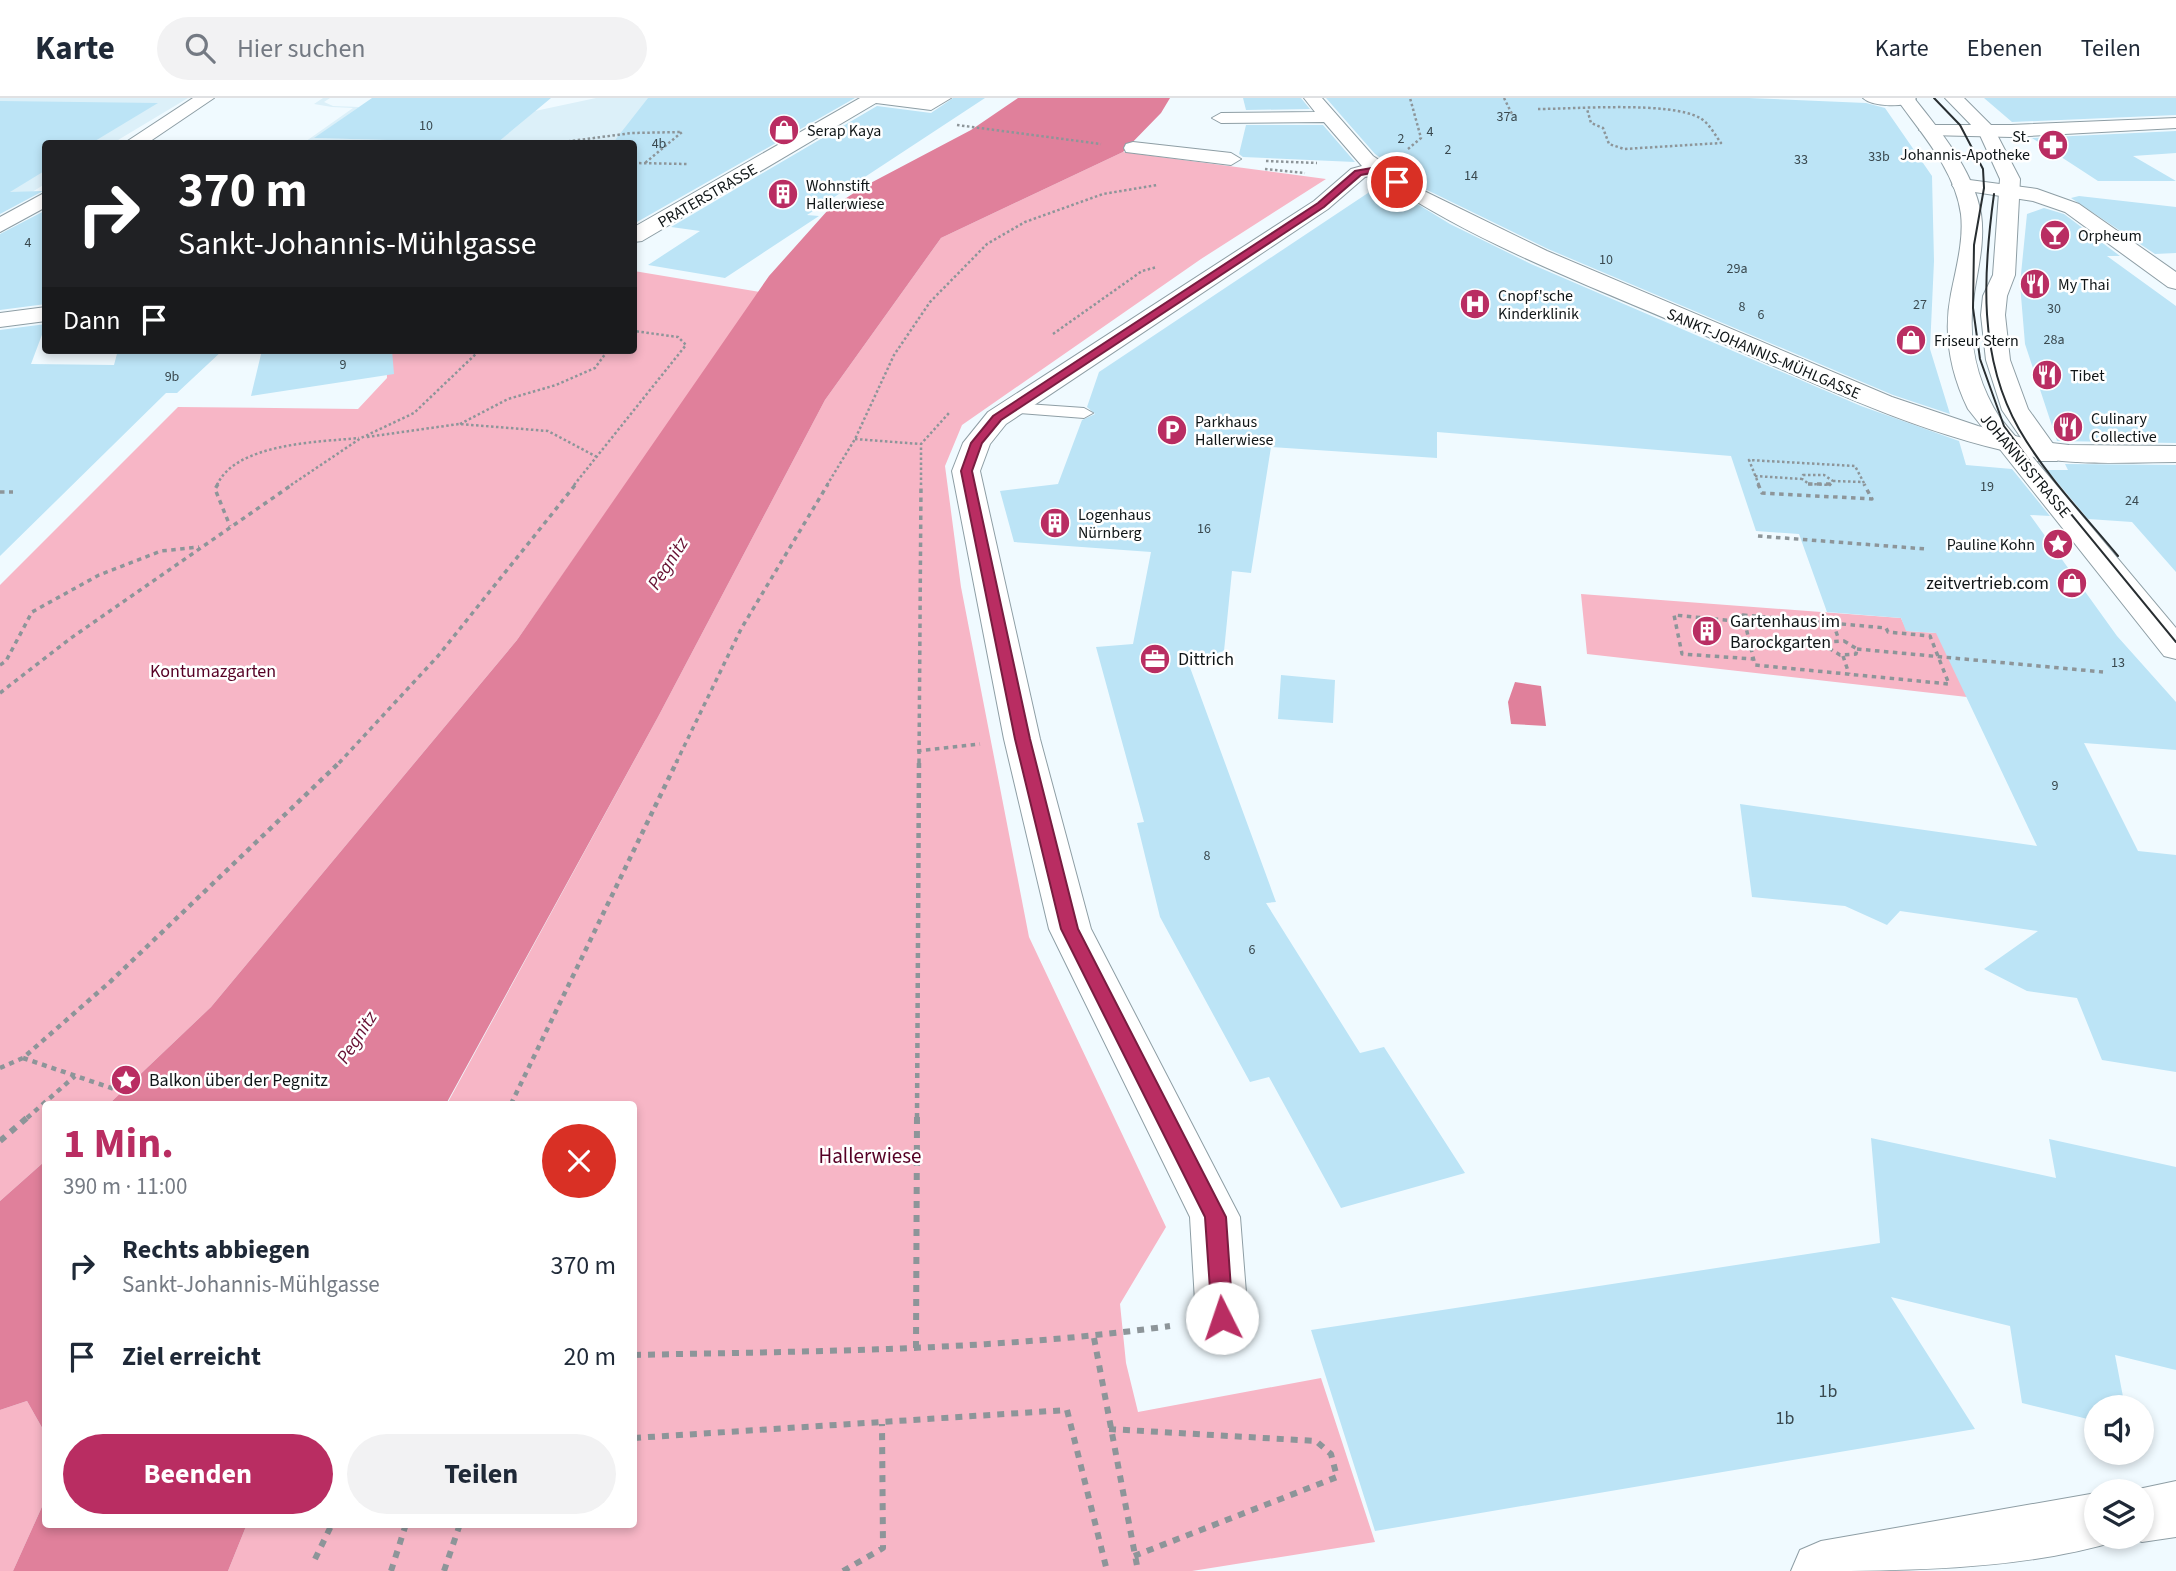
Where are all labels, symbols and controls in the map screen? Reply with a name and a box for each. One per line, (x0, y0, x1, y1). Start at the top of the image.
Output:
search box (157, 17, 647, 80)
text: Karte (35, 25, 115, 72)
icon: search (181, 29, 219, 67)
text: Hier suchen (237, 30, 366, 67)
text: Karte (1875, 31, 1929, 66)
text: Ebenen (1967, 31, 2043, 66)
text: Teilen (2081, 31, 2141, 66)
house number: 37a (1497, 107, 1517, 127)
shop icon: Serap Kaya (767, 113, 801, 147)
house number: 10 (419, 116, 433, 136)
place label: Serap Kaya (807, 120, 881, 142)
house number: 4 (1427, 122, 1434, 142)
place label: St. Johannis-Apotheke (1900, 126, 2030, 166)
pharmacy icon: St. Johannis-Apotheke (2036, 128, 2070, 162)
house number: 2 (1398, 129, 1405, 149)
house number: 4b (652, 134, 667, 154)
house number: 2 (1445, 140, 1452, 160)
house number: 33b (1868, 147, 1890, 167)
house number: 33 (1794, 150, 1808, 170)
pin (1367, 152, 1427, 212)
text: 370 m (178, 156, 307, 226)
street label: PRATERSTRASSE (654, 158, 761, 233)
icon: arrive (1378, 163, 1416, 201)
house number: 14 (1464, 166, 1478, 186)
icon: right (63, 168, 154, 259)
place label: Wohnstift Hallerwiese (806, 175, 885, 215)
building icon: Wohnstift Hallerwiese (766, 177, 800, 211)
bar icon: Orpheum (2038, 218, 2072, 252)
text: Sankt-Johannis-Mühlgasse (178, 221, 537, 267)
place label: Orpheum (2078, 225, 2142, 247)
house number: 4 (25, 233, 32, 253)
house number: 10 (1599, 250, 1613, 270)
house number: 29a (1727, 259, 1747, 279)
restaurant icon: My Thai (2018, 267, 2052, 301)
place label: My Thai (2058, 274, 2110, 296)
place label: Cnopf'sche Kinderklinik (1498, 285, 1579, 325)
hospital icon: Cnopf'sche Kinderklinik (1458, 287, 1492, 321)
house number: 27 (1913, 295, 1927, 315)
house number: 8 (1739, 297, 1746, 317)
house number: 30 (2047, 299, 2061, 319)
icon: arrive (135, 301, 173, 339)
text: Dann (63, 302, 121, 339)
street label: SANKT-JOHANNIS-MÜHLGASSE (1663, 303, 1864, 405)
house number: 6 (1758, 305, 1765, 325)
shop icon: Friseur Stern (1894, 323, 1928, 357)
place label: Friseur Stern (1934, 330, 2019, 352)
house number: 28a (2044, 330, 2064, 350)
house number: 9 (340, 355, 347, 375)
restaurant icon: Tibet (2030, 358, 2064, 392)
place label: Tibet (2070, 365, 2105, 387)
house number: 9b (165, 367, 180, 387)
place label: Culinary Collective (2091, 408, 2157, 448)
street label: JOHANNISSTRASSE (1975, 409, 2076, 523)
restaurant icon: Culinary Collective (2051, 410, 2085, 444)
place label: Parkhaus Hallerwiese (1195, 411, 1274, 451)
parking icon: Parkhaus Hallerwiese (1155, 413, 1189, 447)
house number: 19 (1980, 477, 1994, 497)
house number: 24 (2125, 491, 2139, 511)
place label: Logenhaus Nürnberg (1078, 504, 1151, 544)
building icon: Logenhaus Nürnberg (1038, 506, 1072, 540)
house number: 16 (1197, 519, 1211, 539)
place icon: Pauline Kohn (2041, 527, 2075, 561)
water label: Pegnitz (641, 531, 696, 595)
place label: Pauline Kohn (1947, 534, 2035, 556)
shop icon: zeitvertrieb.com (2055, 566, 2089, 600)
place label: zeitvertrieb.com (1926, 571, 2049, 596)
place label: Gartenhaus im Barockgarten (1730, 609, 1840, 655)
building icon: Gartenhaus im Barockgarten (1690, 614, 1724, 648)
office icon: Dittrich (1138, 642, 1172, 676)
place label: Dittrich (1178, 647, 1234, 672)
house number: 13 (2111, 653, 2125, 673)
park label: Kontumazgarten (150, 659, 276, 684)
house number: 9 (2052, 776, 2059, 796)
house number: 8 (1204, 846, 1211, 866)
house number: 6 (1249, 940, 1256, 960)
water label: Pegnitz (330, 1005, 385, 1069)
place icon: Balkon über der Pegnitz (109, 1063, 143, 1097)
place label: Balkon über der Pegnitz (149, 1068, 328, 1093)
text: 1 Min. (63, 1114, 174, 1174)
button: close (542, 1124, 616, 1198)
park label: Hallerwiese (819, 1141, 921, 1171)
text: 390 m · 11:00 (63, 1170, 187, 1203)
text: Rechts abbiegen (122, 1231, 310, 1268)
icon: right (63, 1247, 101, 1285)
text: 370 m (550, 1247, 616, 1284)
text: Sankt-Johannis-Mühlgasse (122, 1268, 380, 1301)
position arrow (1185, 1281, 1259, 1355)
icon: arrive (63, 1338, 101, 1376)
text: Ziel erreicht (122, 1338, 261, 1375)
text: 20 m (563, 1338, 616, 1375)
house number: 1b (1819, 1379, 1837, 1404)
map controls (2084, 1395, 2154, 1549)
button: sound (2084, 1395, 2154, 1465)
house number: 1b (1776, 1406, 1794, 1431)
button: Beenden (63, 1434, 333, 1514)
button: Teilen (347, 1434, 616, 1514)
button: layers (2084, 1479, 2154, 1549)

